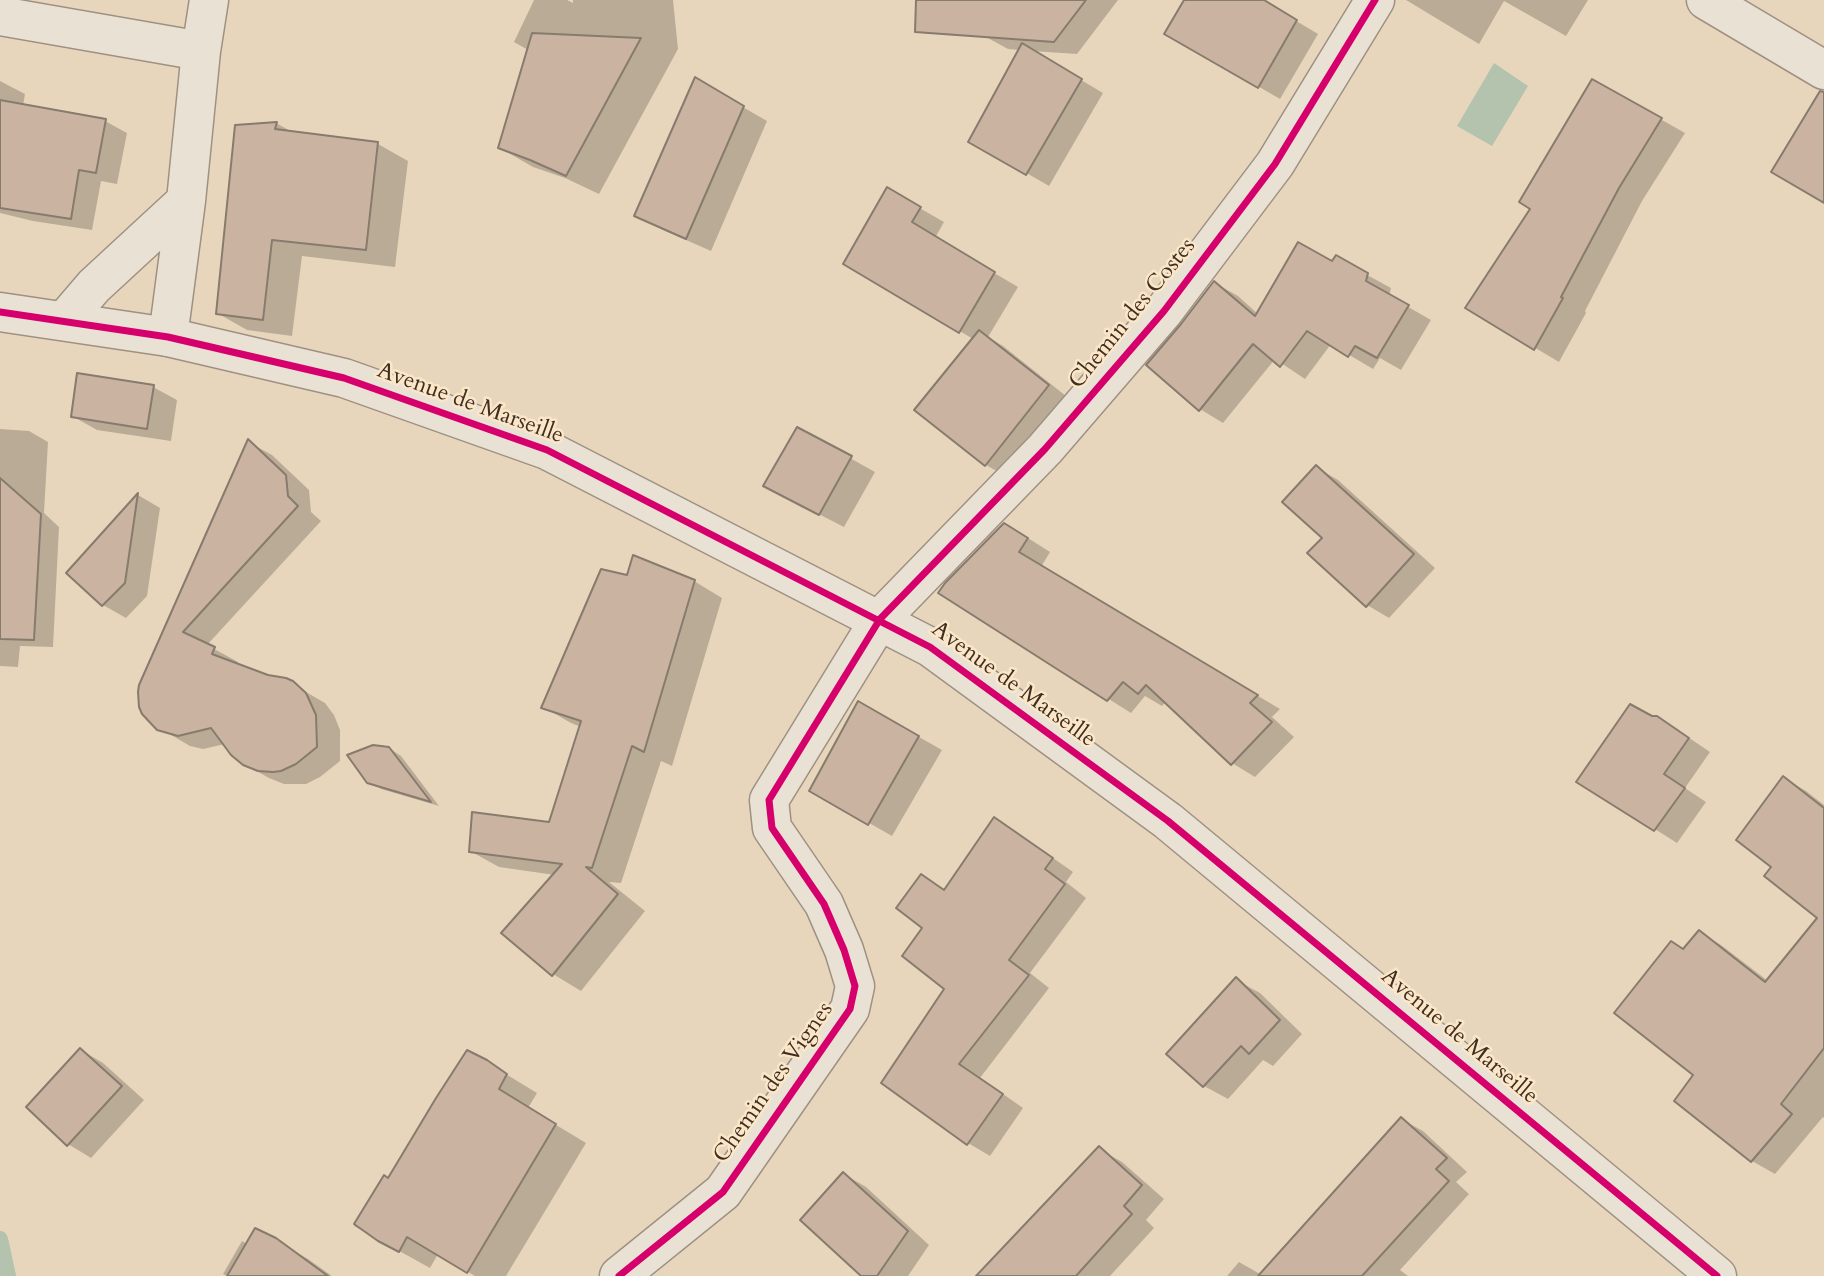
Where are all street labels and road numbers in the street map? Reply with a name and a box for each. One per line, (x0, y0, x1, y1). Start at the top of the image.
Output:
street label: Chemin des Costes (1064, 233, 1202, 395)
street label: Avenue de Marseille (373, 357, 567, 451)
street label: Avenue de Marseille (925, 616, 1101, 754)
street label: Avenue de Marseille (1375, 963, 1543, 1111)
street label: Chemin des Vignes (708, 997, 840, 1169)

